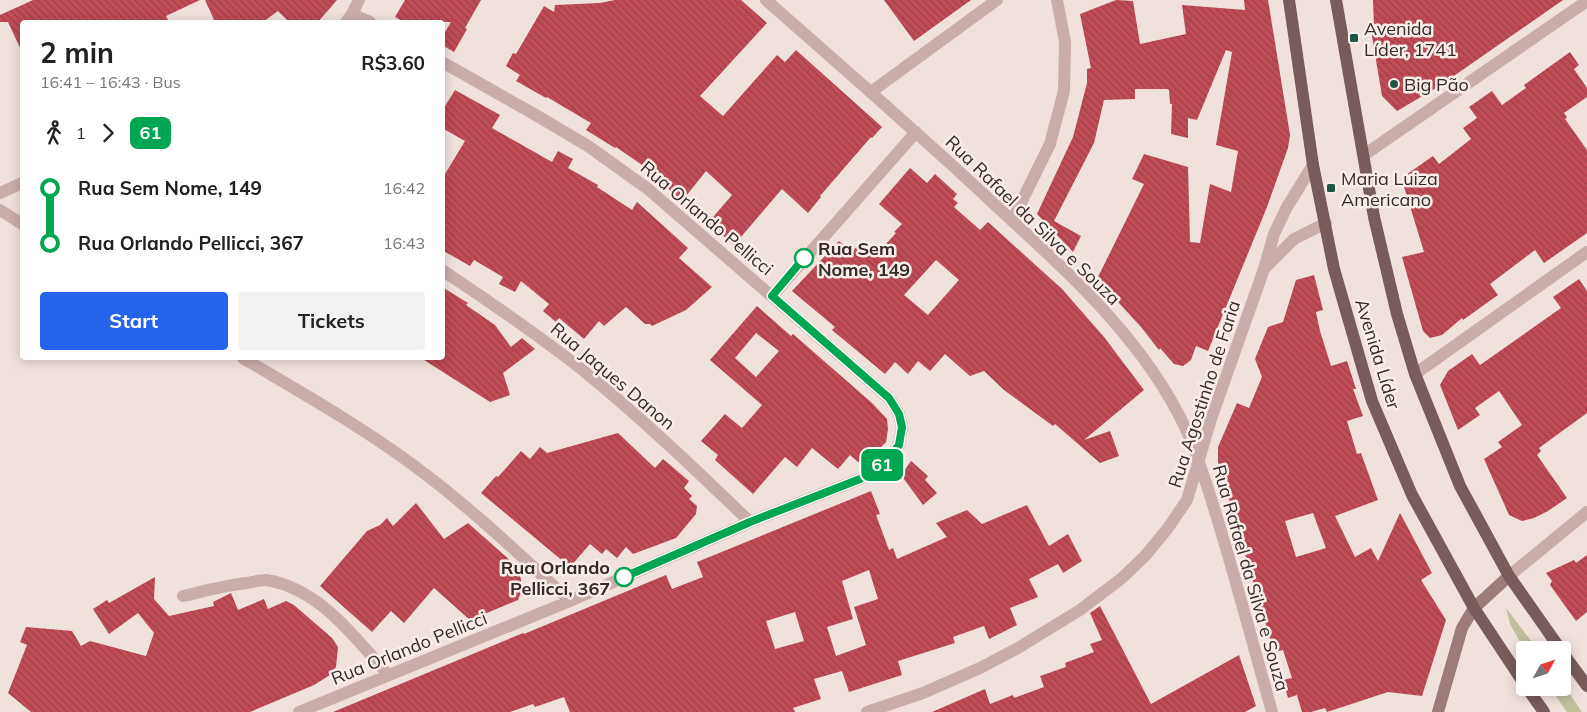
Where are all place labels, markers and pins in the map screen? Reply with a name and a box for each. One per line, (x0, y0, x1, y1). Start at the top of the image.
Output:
place label: Avenida Líder, 1741 (1364, 17, 1457, 61)
marker: Avenida Líder, 1741 (1348, 32, 1360, 44)
place label: Big Pão (1404, 73, 1469, 96)
marker: Big Pão (1388, 78, 1400, 90)
place label: Maria Luiza Americano (1341, 167, 1438, 211)
marker: Maria Luiza Americano (1325, 182, 1337, 194)
place label: Rua Sem Nome, 149 (818, 237, 910, 281)
marker: Rua Sem Nome, 149 (794, 248, 814, 268)
place label: Rua Orlando Pellicci, 367 (501, 556, 610, 600)
marker: Rua Orlando Pellicci, 367 (614, 567, 634, 587)

